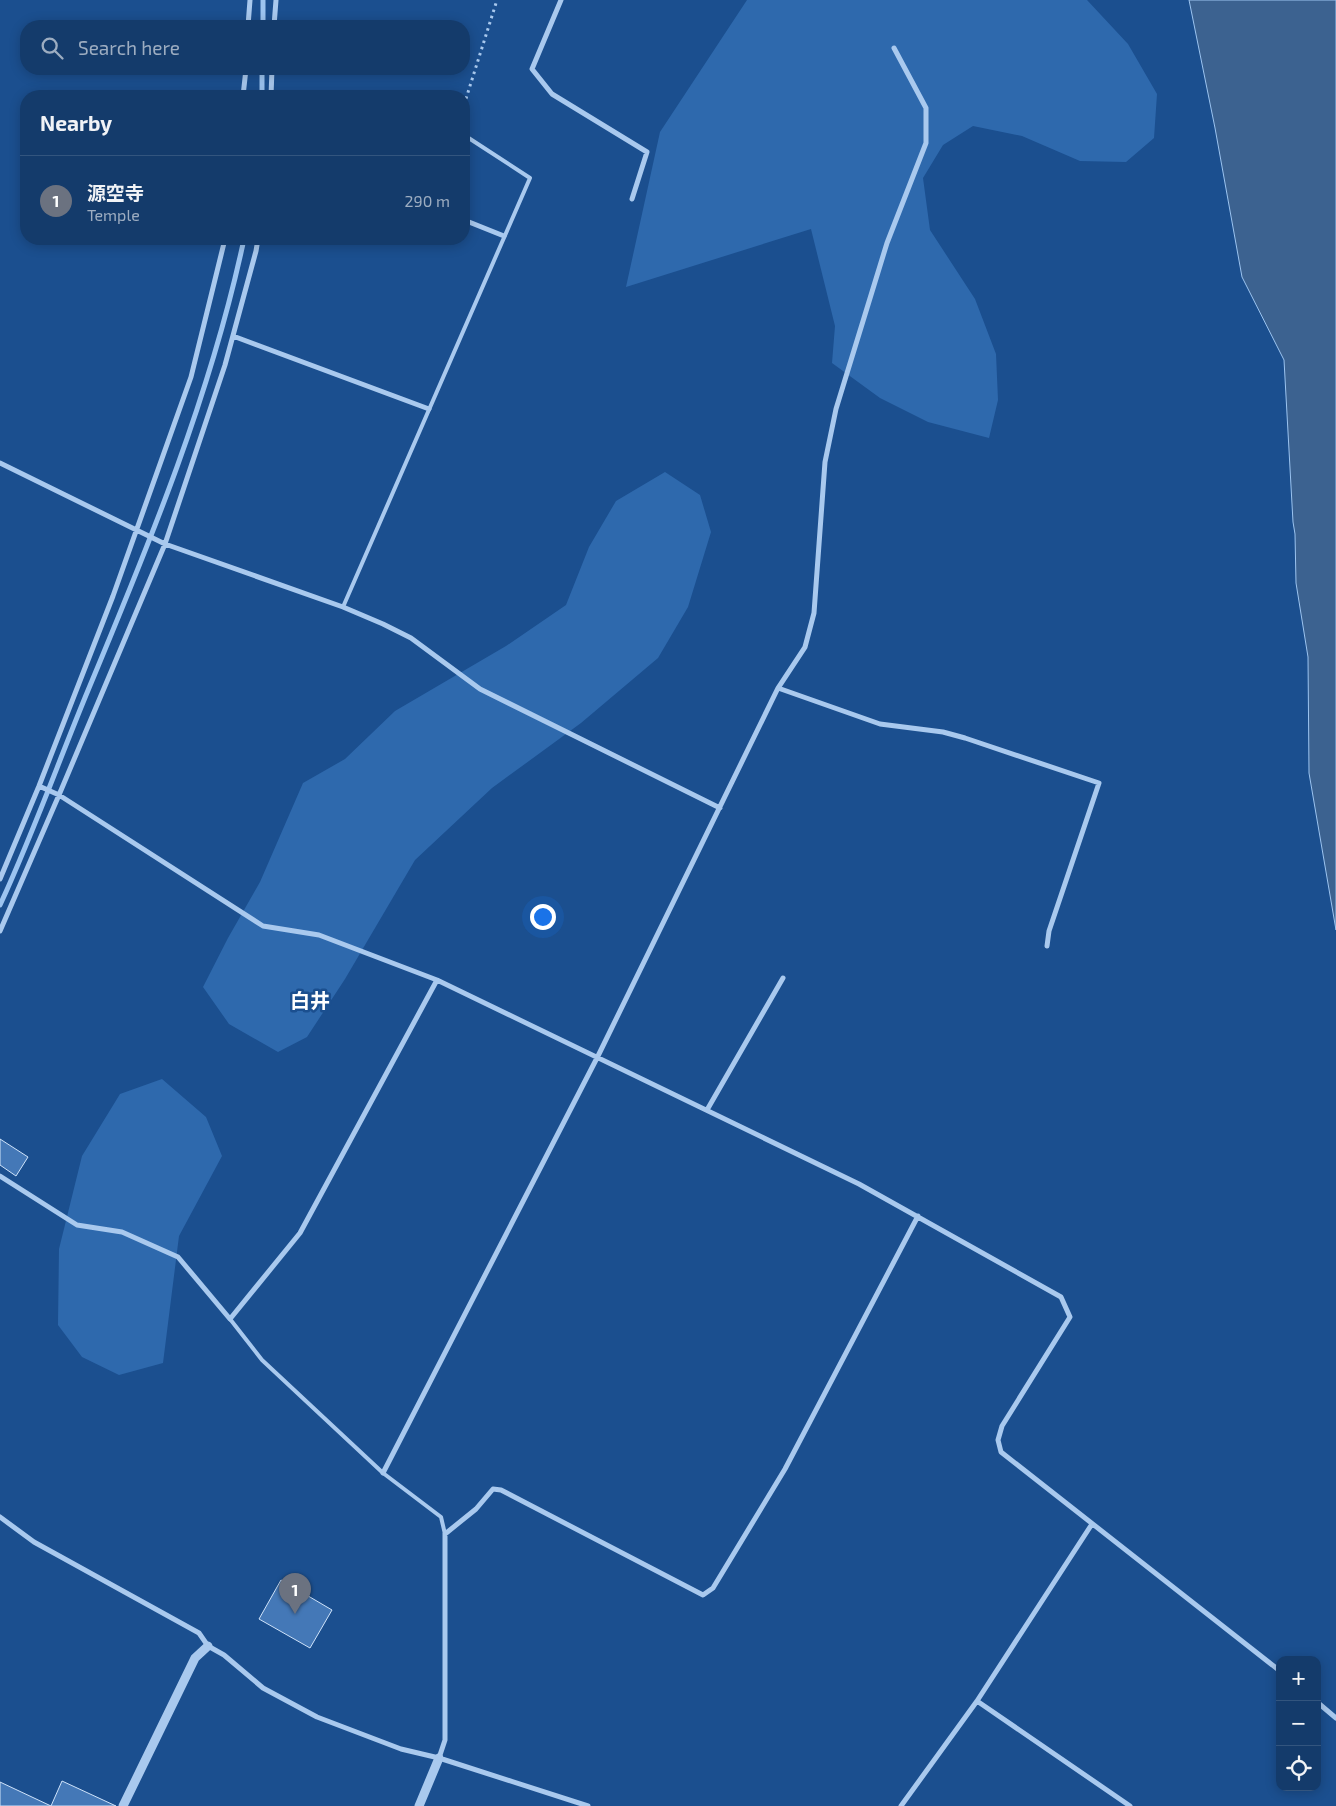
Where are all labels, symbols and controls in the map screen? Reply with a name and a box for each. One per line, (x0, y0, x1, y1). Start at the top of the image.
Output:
search box (20, 20, 470, 75)
icon: search (38, 34, 66, 62)
text: Search here (78, 36, 180, 59)
text: Nearby (40, 110, 112, 135)
text: 源空寺 (87, 181, 144, 204)
text: 1 (53, 191, 59, 210)
text: 290 m (405, 191, 450, 210)
text: Temple (87, 205, 140, 224)
your location (530, 904, 556, 930)
district label: 白井 (290, 988, 330, 1012)
pin: 1 (279, 1573, 311, 1614)
map controls (1276, 1656, 1321, 1791)
button: + (1276, 1656, 1321, 1701)
button: − (1276, 1701, 1321, 1746)
button: locate (1276, 1746, 1321, 1791)

